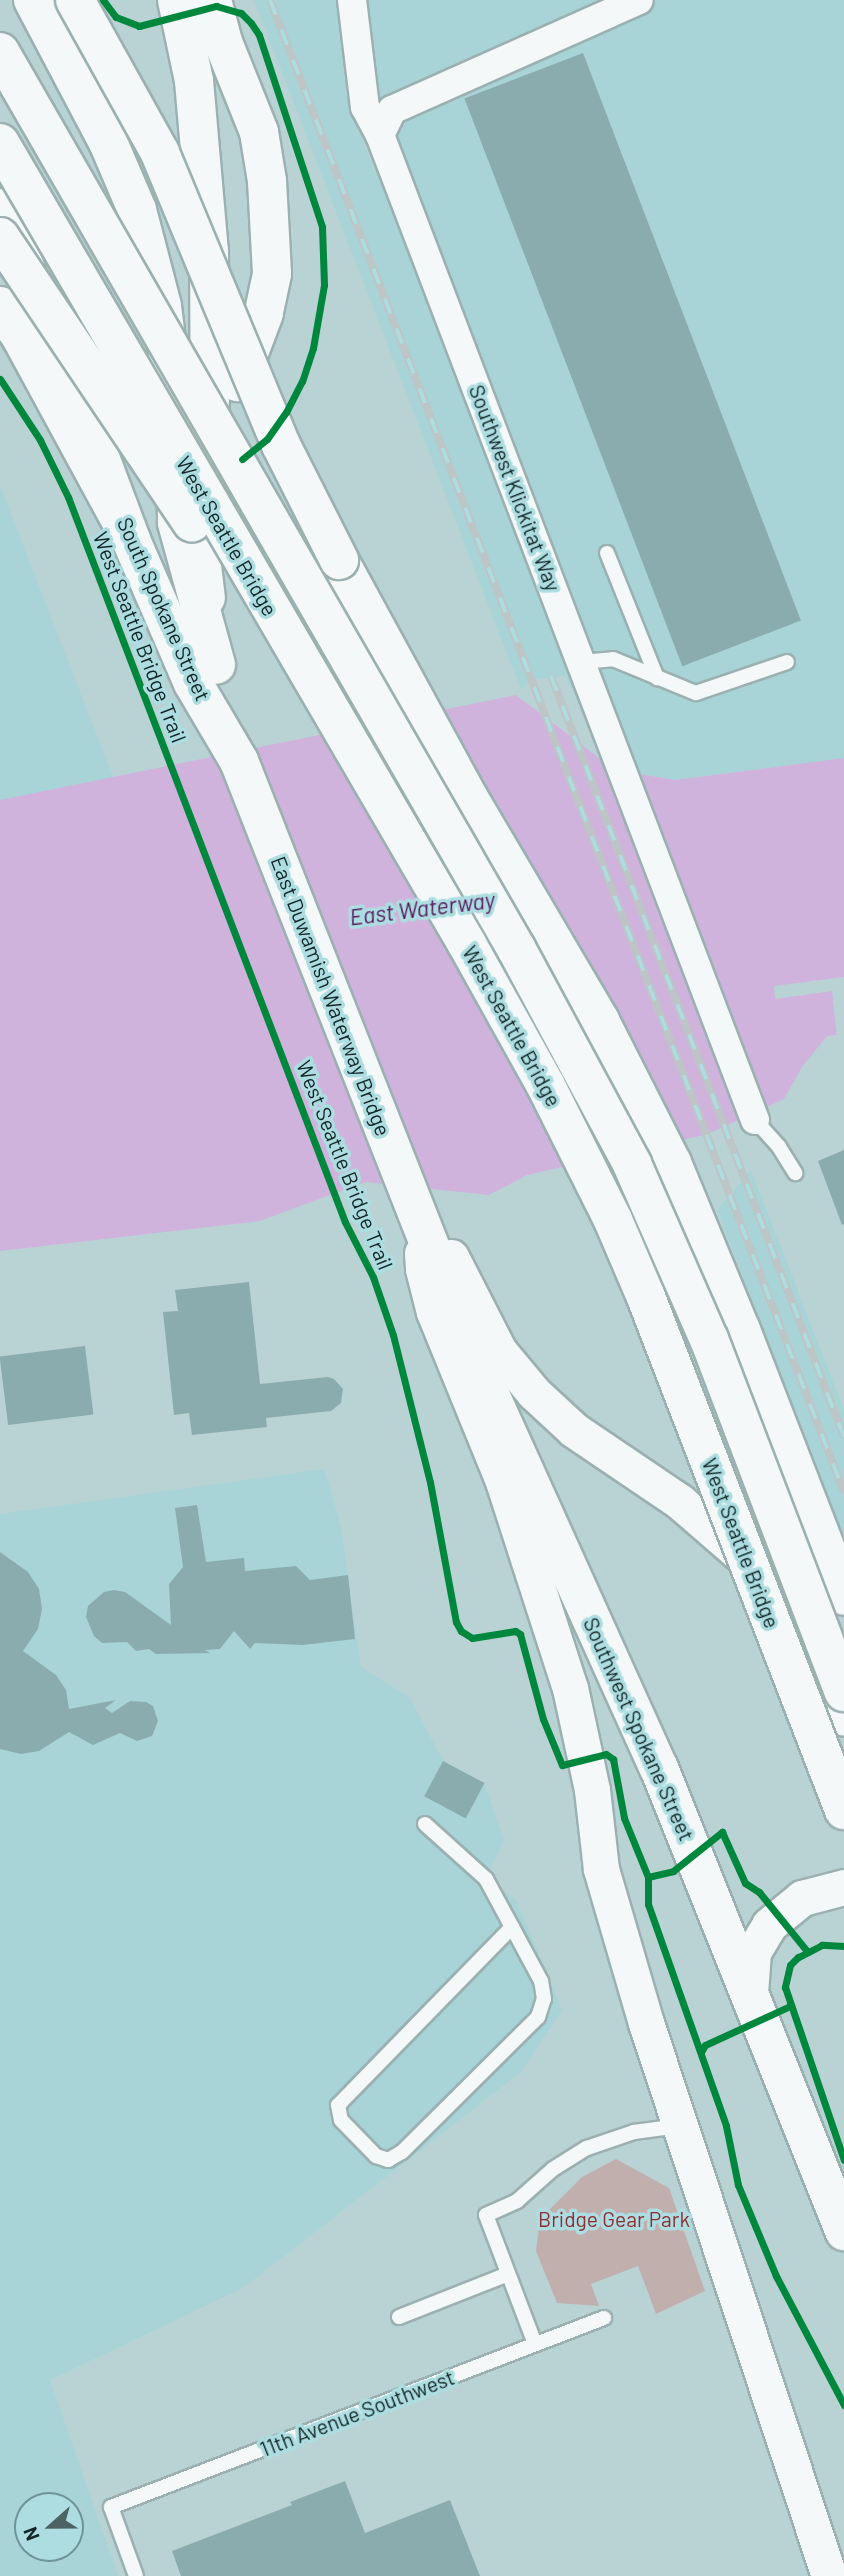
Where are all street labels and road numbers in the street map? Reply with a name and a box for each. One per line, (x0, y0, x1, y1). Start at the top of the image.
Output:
street label: Southwest Klickitat Way (464, 381, 566, 595)
street label: West Seattle Bridge (171, 452, 283, 620)
street label: South Spokane Street (112, 513, 216, 705)
street label: West Seattle Bridge Trail (88, 528, 192, 746)
street label: East Duwamish Waterway Bridge (266, 853, 396, 1139)
street label: West Seattle Bridge (457, 941, 567, 1111)
street label: West Seattle Bridge Trail (291, 1057, 399, 1273)
street label: West Seattle Bridge (697, 1455, 785, 1631)
street label: Southwest Spokane Street (578, 1614, 700, 1844)
street label: 11th Avenue Southwest (256, 2364, 458, 2462)

